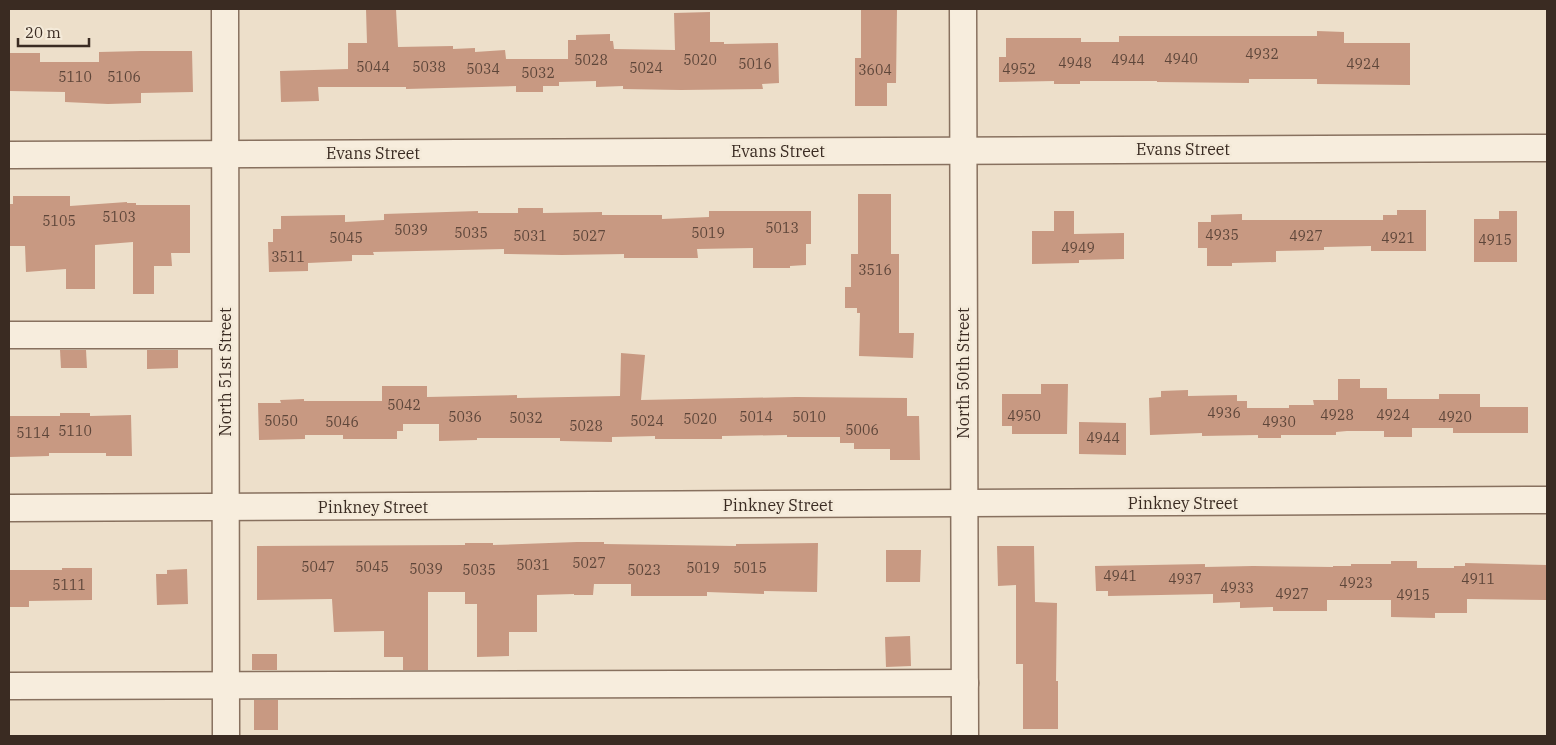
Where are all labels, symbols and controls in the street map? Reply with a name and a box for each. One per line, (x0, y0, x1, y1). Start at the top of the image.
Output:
scale bar (18, 15, 89, 47)
text: 20 m (25, 23, 61, 42)
house number: 4932 (1245, 45, 1279, 63)
house number: 4940 (1164, 50, 1198, 68)
house number: 5028 (574, 51, 608, 69)
house number: 5020 (683, 51, 717, 69)
house number: 4944 (1111, 51, 1145, 69)
house number: 4948 (1058, 54, 1092, 72)
house number: 5016 (738, 55, 772, 73)
house number: 4924 (1346, 55, 1380, 73)
house number: 5044 (356, 58, 390, 76)
house number: 5038 (412, 58, 446, 76)
house number: 5024 (629, 59, 663, 77)
house number: 5034 (466, 60, 500, 78)
house number: 4952 (1002, 60, 1036, 78)
house number: 3604 (858, 61, 892, 79)
house number: 5032 (521, 64, 555, 82)
house number: 5110 (58, 68, 92, 86)
house number: 5106 (107, 68, 141, 86)
street label: Evans Street (1136, 139, 1230, 159)
street label: Evans Street (731, 141, 825, 161)
street label: Evans Street (326, 143, 420, 163)
house number: 5103 (102, 208, 136, 226)
house number: 5105 (42, 212, 76, 230)
house number: 5013 (765, 219, 799, 237)
house number: 5039 (394, 221, 428, 239)
house number: 5035 (454, 224, 488, 242)
house number: 5019 (691, 224, 725, 242)
house number: 4935 (1205, 226, 1239, 244)
house number: 5031 (513, 227, 547, 245)
house number: 5027 (572, 227, 606, 245)
house number: 4927 (1289, 227, 1323, 245)
house number: 5045 (329, 229, 363, 247)
house number: 4921 (1381, 229, 1415, 247)
house number: 4915 (1478, 231, 1512, 249)
house number: 4949 (1061, 239, 1095, 257)
house number: 3511 (271, 248, 305, 266)
house number: 3516 (858, 261, 892, 279)
street label: North 51st Street (215, 307, 235, 437)
street label: North 50th Street (953, 307, 973, 439)
house number: 5042 (387, 396, 421, 414)
house number: 4936 (1207, 404, 1241, 422)
house number: 4928 (1320, 406, 1354, 424)
house number: 4924 (1376, 406, 1410, 424)
house number: 4950 (1007, 407, 1041, 425)
house number: 5036 (448, 408, 482, 426)
house number: 5014 (739, 408, 773, 426)
house number: 5010 (792, 408, 826, 426)
house number: 4920 (1438, 408, 1472, 426)
house number: 5032 (509, 409, 543, 427)
house number: 5020 (683, 410, 717, 428)
house number: 5050 (264, 412, 298, 430)
house number: 5024 (630, 412, 664, 430)
house number: 5046 (325, 413, 359, 431)
house number: 4930 (1262, 413, 1296, 431)
house number: 5028 (569, 417, 603, 435)
house number: 5006 (845, 421, 879, 439)
house number: 5110 (58, 422, 92, 440)
house number: 5114 (16, 424, 50, 442)
house number: 4944 (1086, 429, 1120, 447)
street label: Pinkney Street (1128, 493, 1239, 513)
street label: Pinkney Street (723, 495, 834, 515)
street label: Pinkney Street (318, 497, 429, 517)
house number: 5027 (572, 554, 606, 572)
house number: 5031 (516, 556, 550, 574)
house number: 5047 (301, 558, 335, 576)
house number: 5045 (355, 558, 389, 576)
house number: 5019 (686, 559, 720, 577)
house number: 5015 (733, 559, 767, 577)
house number: 5039 (409, 560, 443, 578)
house number: 5035 (462, 561, 496, 579)
house number: 5023 (627, 561, 661, 579)
house number: 4941 (1103, 567, 1137, 585)
house number: 4937 (1168, 570, 1202, 588)
house number: 4911 (1461, 570, 1495, 588)
house number: 4923 (1339, 574, 1373, 592)
house number: 5111 (52, 576, 86, 594)
house number: 4933 (1220, 579, 1254, 597)
house number: 4927 (1275, 585, 1309, 603)
house number: 4915 (1396, 586, 1430, 604)

